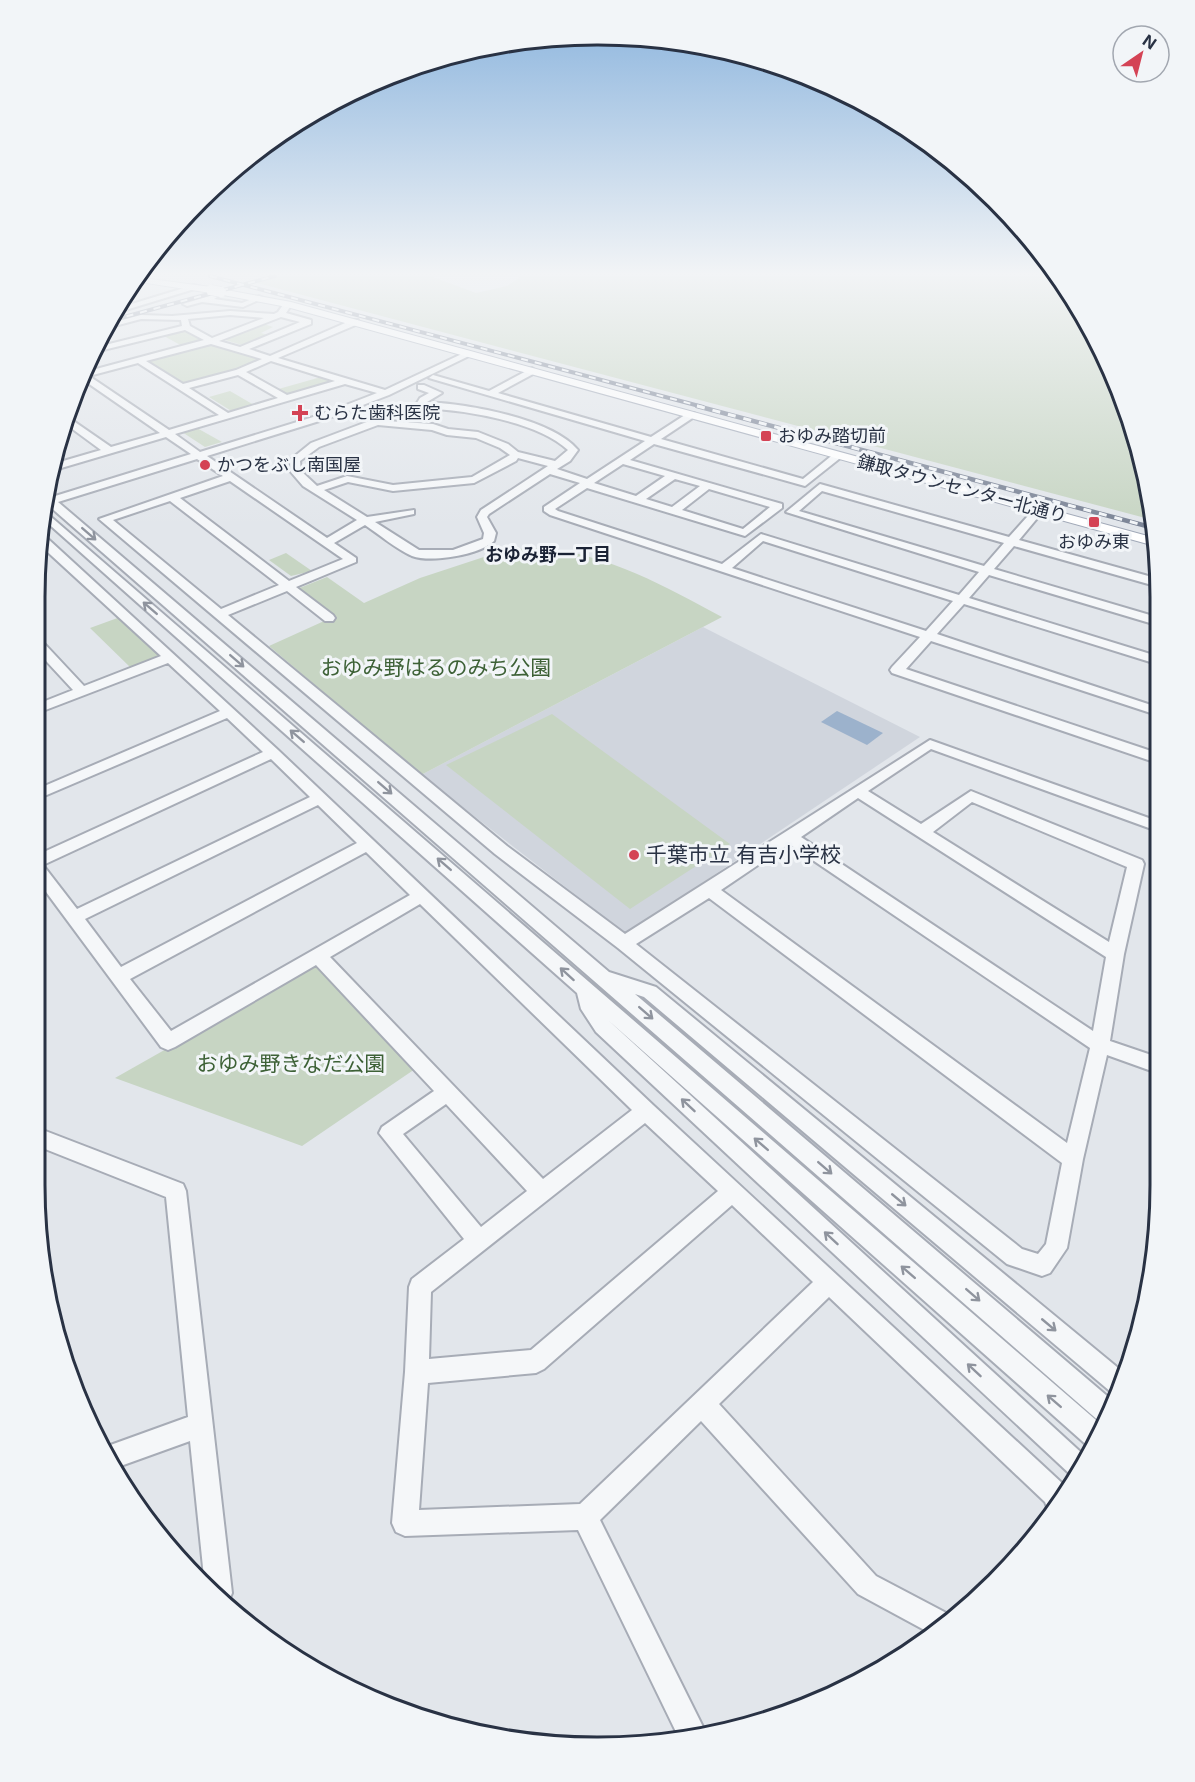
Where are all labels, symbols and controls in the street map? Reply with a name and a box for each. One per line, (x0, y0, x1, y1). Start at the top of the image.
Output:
north arrow (1111, 24, 1171, 84)
text: N (1139, 30, 1160, 53)
place label: むらた歯科医院 (314, 402, 440, 423)
marker: むらた歯科医院 (291, 404, 309, 422)
place label: おゆみ踏切前 (778, 425, 886, 446)
marker: おゆみ踏切前 (759, 429, 773, 443)
street label: 鎌取タウンセンター北通り (855, 450, 1069, 527)
place label: かつをぶし南国屋 (217, 454, 361, 475)
marker: かつをぶし南国屋 (198, 458, 212, 472)
marker: おゆみ東 (1087, 515, 1101, 529)
one-way arrow (81, 528, 97, 541)
place label: おゆみ東 (1058, 531, 1130, 552)
district label: おゆみ野一丁目 (485, 544, 611, 565)
one-way arrow (142, 601, 158, 614)
one-way arrow (229, 655, 245, 668)
park label: おゆみ野はるのみち公園 (321, 655, 552, 680)
one-way arrow (290, 729, 305, 743)
one-way arrow (377, 781, 392, 795)
place label: 千葉市立 有吉小学校 (646, 842, 841, 867)
marker: 千葉市立 有吉小学校 (627, 848, 641, 862)
one-way arrow (437, 857, 452, 871)
one-way arrow (559, 967, 574, 981)
one-way arrow (638, 1006, 654, 1019)
park label: おゆみ野きなだ公園 (197, 1051, 386, 1076)
one-way arrow (681, 1098, 696, 1112)
one-way arrow (754, 1137, 769, 1151)
one-way arrow (817, 1161, 832, 1175)
one-way arrow (891, 1193, 906, 1207)
one-way arrow (824, 1231, 839, 1245)
one-way arrow (900, 1265, 915, 1279)
one-way arrow (965, 1288, 980, 1302)
one-way arrow (1041, 1318, 1056, 1332)
one-way arrow (967, 1363, 982, 1377)
one-way arrow (1047, 1394, 1063, 1408)

